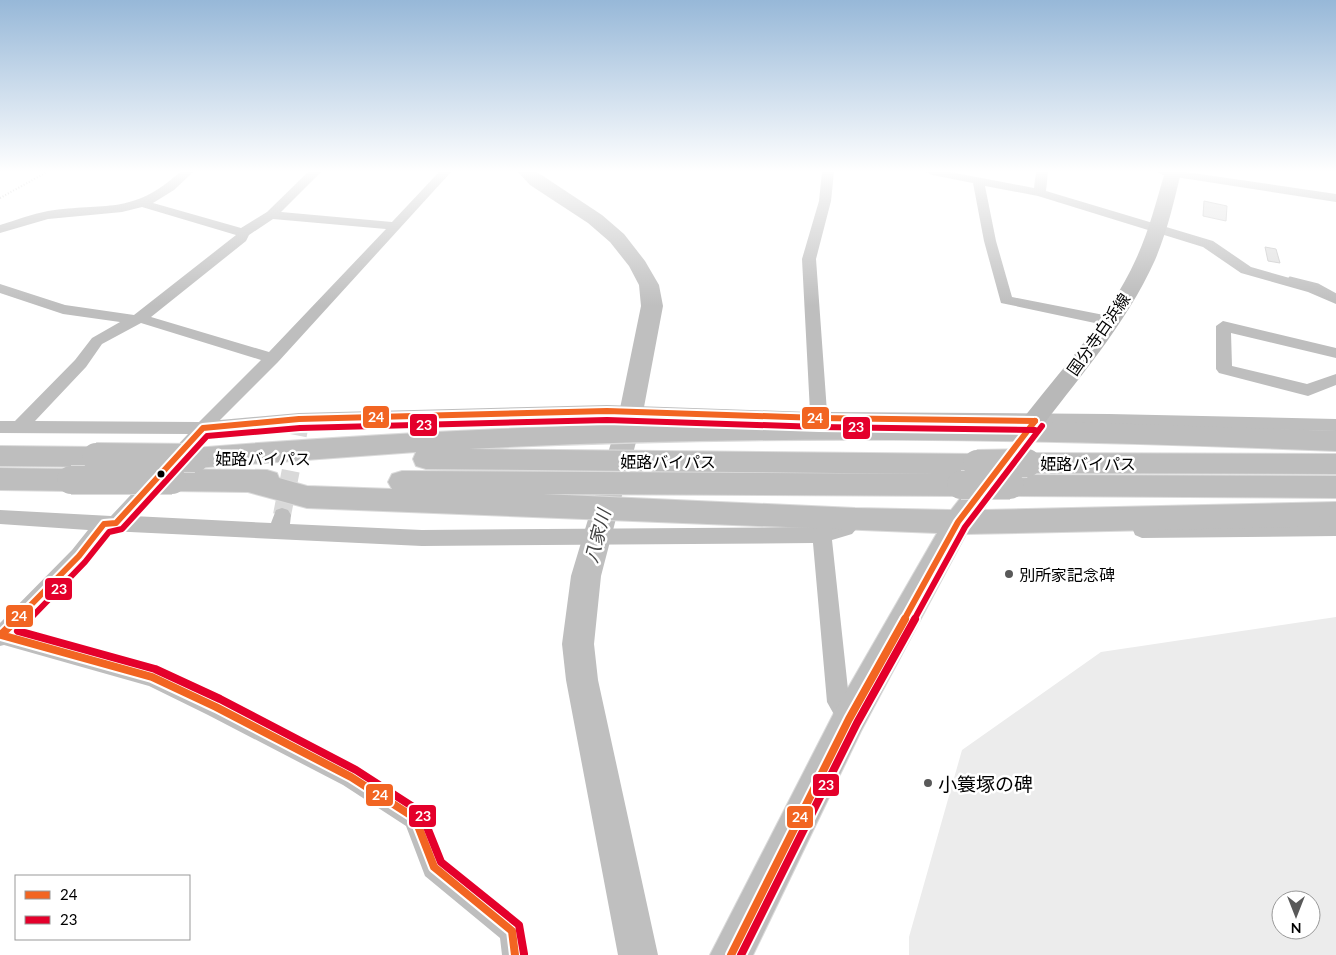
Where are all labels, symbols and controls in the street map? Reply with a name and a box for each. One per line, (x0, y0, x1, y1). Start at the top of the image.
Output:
street label: 国分寺白浜線 (1063, 289, 1133, 379)
line badge: 24 (362, 405, 390, 429)
line badge: 24 (801, 406, 830, 430)
text: 24 (368, 408, 384, 425)
text: 24 (807, 409, 823, 426)
line badge: 23 (409, 413, 438, 437)
text: 23 (416, 416, 432, 433)
line badge: 23 (842, 416, 871, 440)
text: 23 (848, 418, 864, 435)
street label: 姫路バイパス (215, 449, 311, 468)
street label: 姫路バイパス (620, 452, 716, 471)
street label: 姫路バイパス (1040, 454, 1136, 473)
unlabelled marker (156, 469, 166, 479)
water label: 八家川 (579, 505, 615, 565)
place label: 別所家記念碑 (1019, 565, 1115, 584)
marker: 別所家記念碑 (1003, 568, 1015, 580)
line badge: 23 (44, 577, 73, 601)
text: 23 (51, 580, 67, 597)
line badge: 24 (5, 604, 34, 628)
text: 24 (11, 607, 27, 624)
place label: 小簑塚の碑 (938, 772, 1033, 795)
line badge: 23 (812, 773, 840, 797)
text: 23 (818, 776, 834, 793)
marker: 小簑塚の碑 (922, 777, 934, 789)
line badge: 24 (365, 783, 394, 807)
text: 24 (372, 786, 388, 803)
line badge: 23 (408, 804, 437, 828)
line badge: 24 (786, 805, 814, 829)
text: 23 (415, 807, 431, 824)
text: 24 (792, 808, 808, 825)
legend (15, 875, 190, 940)
text: 24 (60, 885, 78, 903)
north arrow (1271, 890, 1321, 940)
text: 23 (60, 910, 77, 928)
text: N (1291, 920, 1301, 937)

